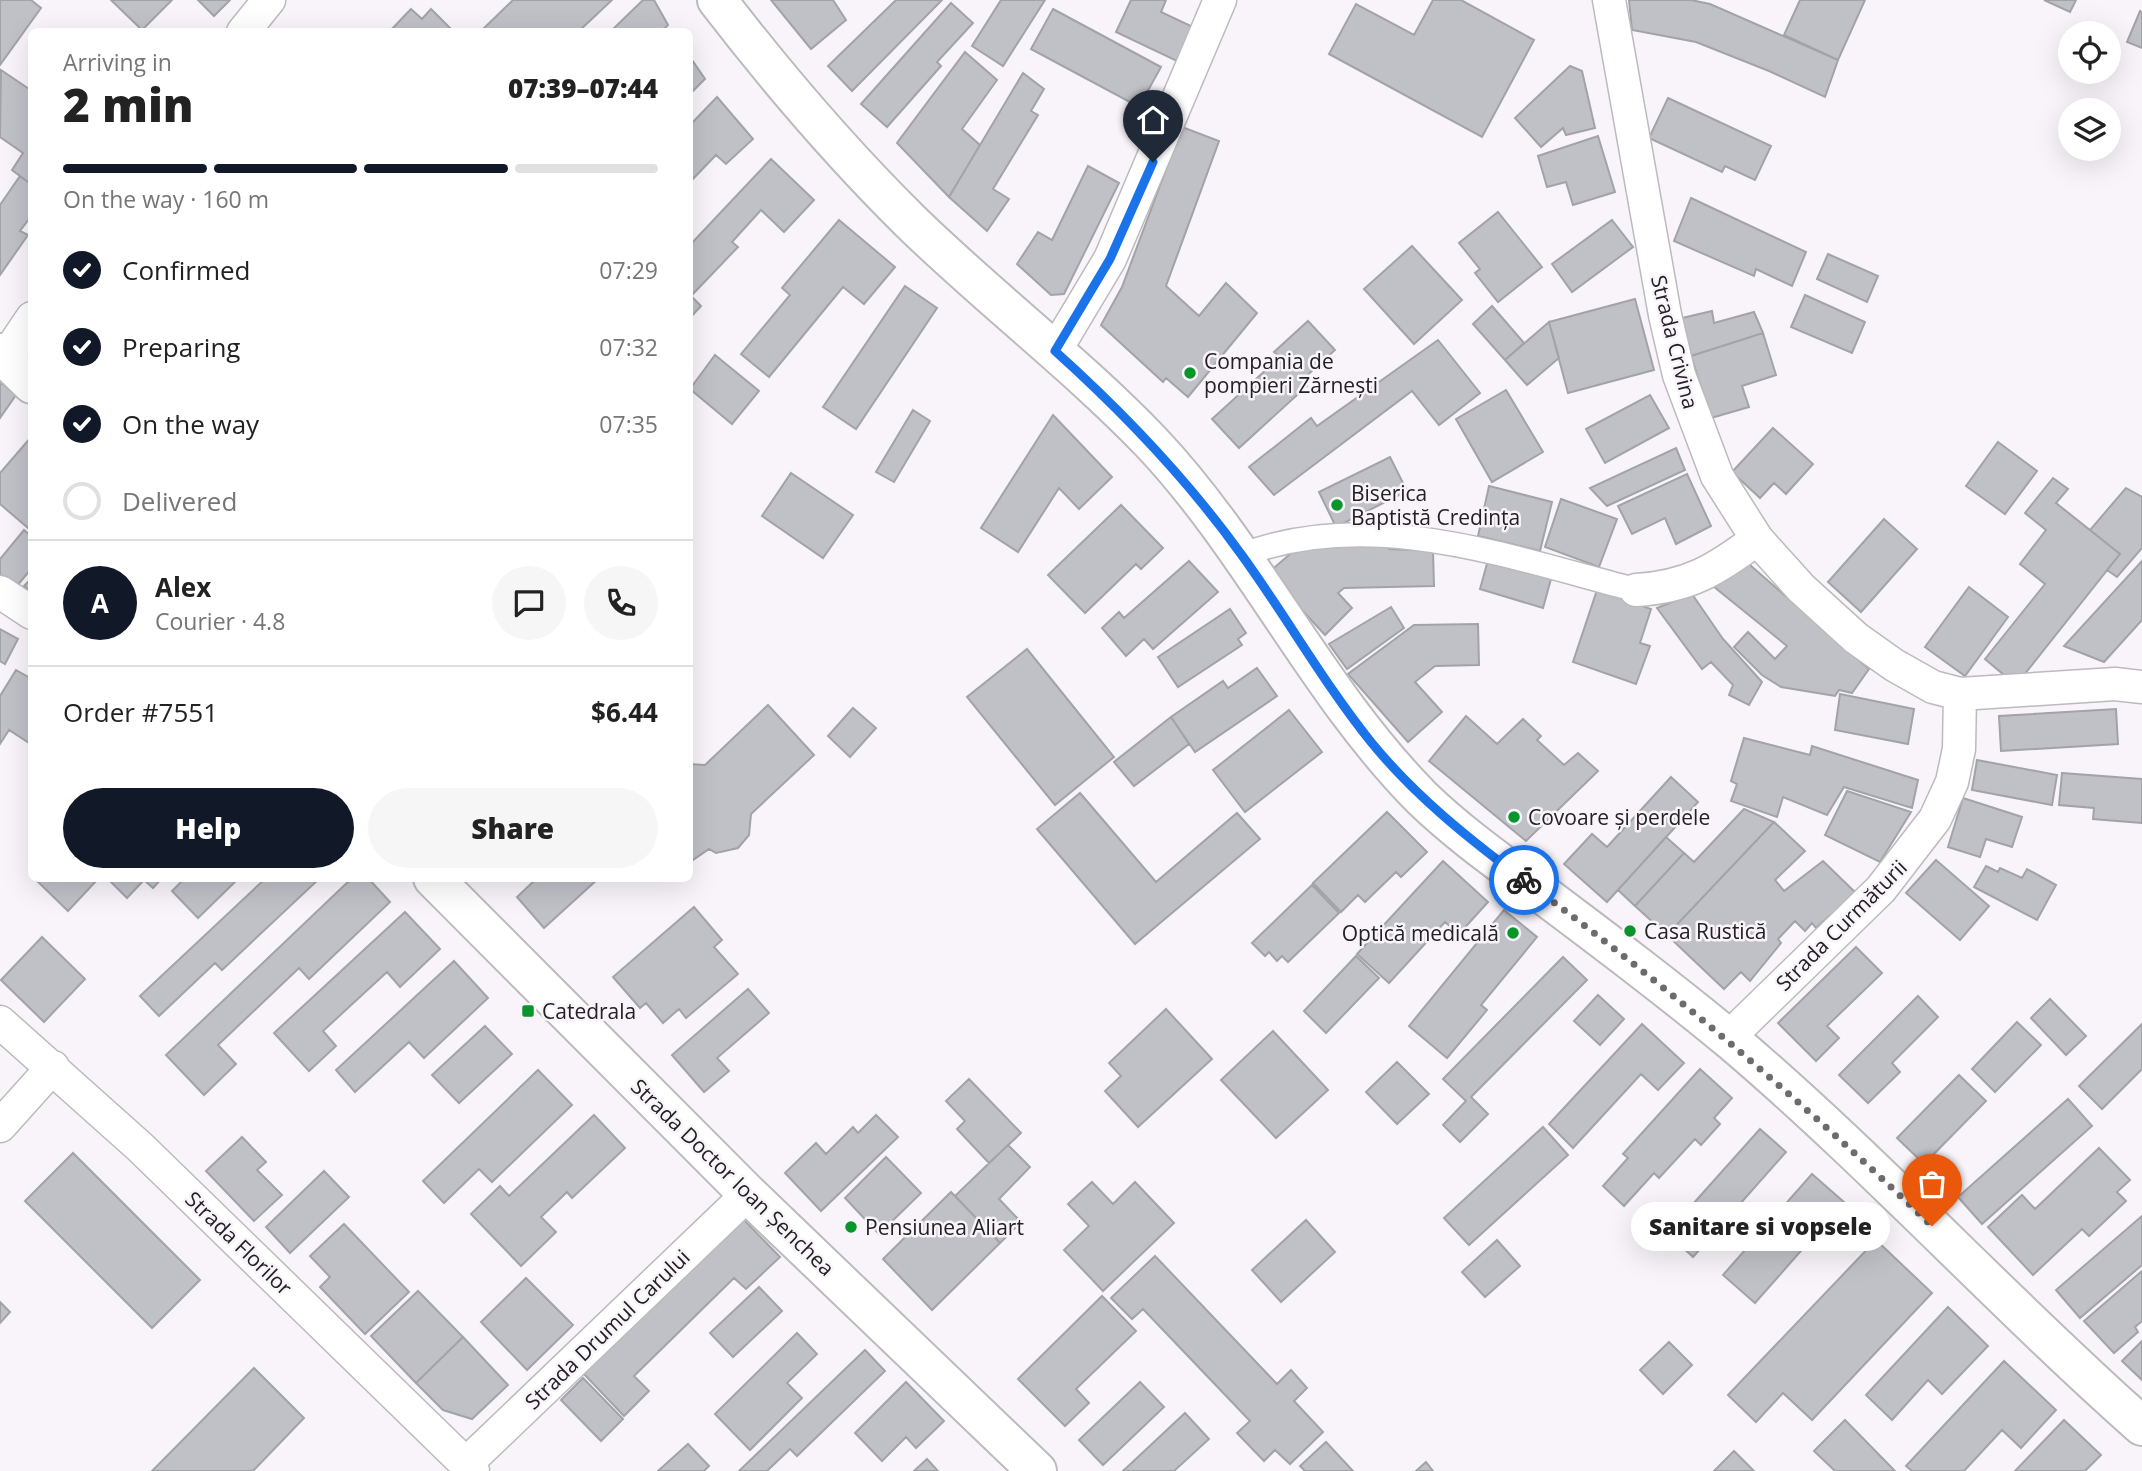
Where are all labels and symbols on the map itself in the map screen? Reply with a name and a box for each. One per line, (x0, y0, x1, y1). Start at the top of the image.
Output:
pin (1123, 90, 1183, 162)
street label: Strada Crivina (1645, 272, 1705, 412)
place label: Compania de pompieri Zărnești (1204, 347, 1378, 399)
marker: Compania de pompieri Zărnești (1182, 365, 1198, 381)
place label: Biserica Baptistă Credința (1351, 479, 1520, 531)
marker: Biserica Baptistă Credința (1329, 497, 1345, 513)
place label: Covoare și perdele (1528, 803, 1710, 831)
marker: Covoare și perdele (1506, 809, 1522, 825)
courier (1489, 845, 1559, 915)
street label: Strada Curmăturii (1769, 853, 1913, 997)
place label: Casa Rustică (1644, 917, 1766, 945)
place label: Optică medicală (1342, 919, 1499, 947)
marker: Casa Rustică (1622, 923, 1638, 939)
marker: Optică medicală (1505, 925, 1521, 941)
place label: Catedrala (542, 997, 636, 1025)
marker: Catedrala (520, 1003, 536, 1019)
street label: Strada Doctor Ioan Șenchea (625, 1072, 841, 1282)
pin (1902, 1154, 1962, 1226)
street label: Strada Florilor (179, 1185, 299, 1301)
callout: Sanitare si vopsele (1631, 1202, 1890, 1250)
place label: Pensiunea Aliart (865, 1213, 1024, 1241)
marker: Pensiunea Aliart (843, 1219, 859, 1235)
street label: Strada Drumul Carului (519, 1243, 695, 1415)

